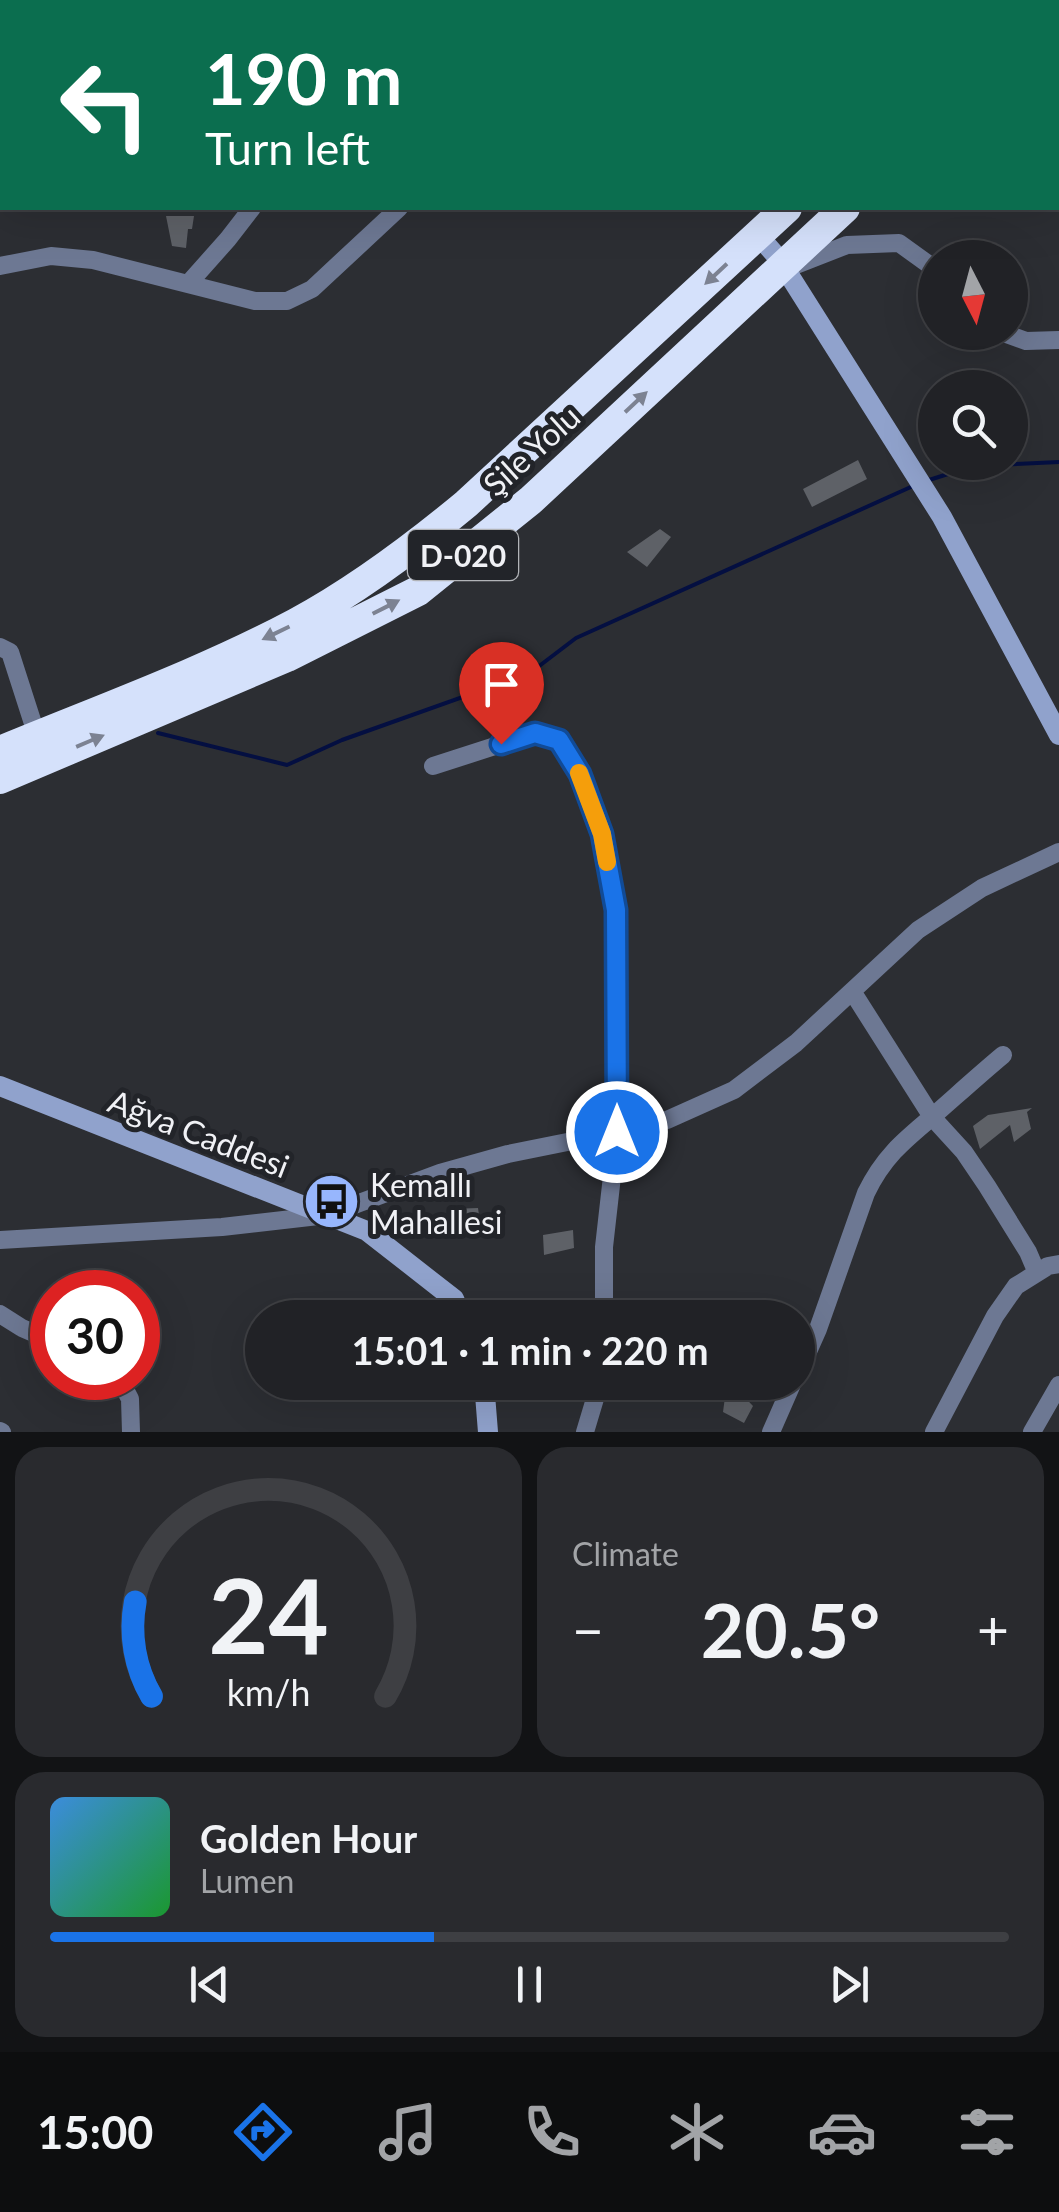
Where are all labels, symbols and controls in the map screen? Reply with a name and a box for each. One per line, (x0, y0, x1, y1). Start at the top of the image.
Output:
text: 190 m (205, 36, 402, 120)
icon: left (40, 40, 170, 170)
text: Turn left (205, 121, 370, 175)
north arrow (918, 240, 1028, 350)
map controls (918, 240, 1028, 480)
one-way arrow (704, 262, 728, 285)
button: search (918, 370, 1028, 480)
one-way arrow (624, 391, 648, 414)
street label: Şile Yolu (475, 397, 587, 503)
road number: D-020 (408, 530, 518, 580)
one-way arrow (372, 599, 401, 616)
one-way arrow (261, 624, 290, 641)
pin (459, 642, 544, 745)
icon: arrive (474, 657, 529, 712)
one-way arrow (75, 732, 105, 748)
position arrow (565, 1080, 669, 1184)
street label: Ağva Caddesi (103, 1081, 295, 1185)
place label: Kemallı Mahallesi (370, 1165, 502, 1241)
bus stop icon: Kemallı Mahallesi (301, 1172, 361, 1232)
speed limit sign: 30 (30, 1270, 160, 1400)
text: 15:01 · 1 min · 220 m (351, 1327, 709, 1373)
text: Climate (572, 1534, 679, 1573)
text: 24 (208, 1551, 329, 1676)
text: 20.5° (701, 1584, 880, 1674)
text: − (572, 1596, 604, 1662)
text: + (977, 1596, 1009, 1662)
text: km/h (227, 1671, 310, 1714)
text: Golden Hour (200, 1815, 417, 1861)
text: Lumen (200, 1861, 294, 1900)
icon: previous (182, 1957, 237, 2012)
icon: pause (502, 1957, 557, 2012)
icon: next (822, 1957, 877, 2012)
icon: directions (228, 2097, 298, 2167)
icon: music (373, 2097, 443, 2167)
icon: phone (517, 2097, 587, 2167)
icon: climate (662, 2097, 732, 2167)
icon: car (807, 2097, 877, 2167)
icon: filters (952, 2097, 1022, 2167)
text: 15:00 (37, 2105, 153, 2159)

